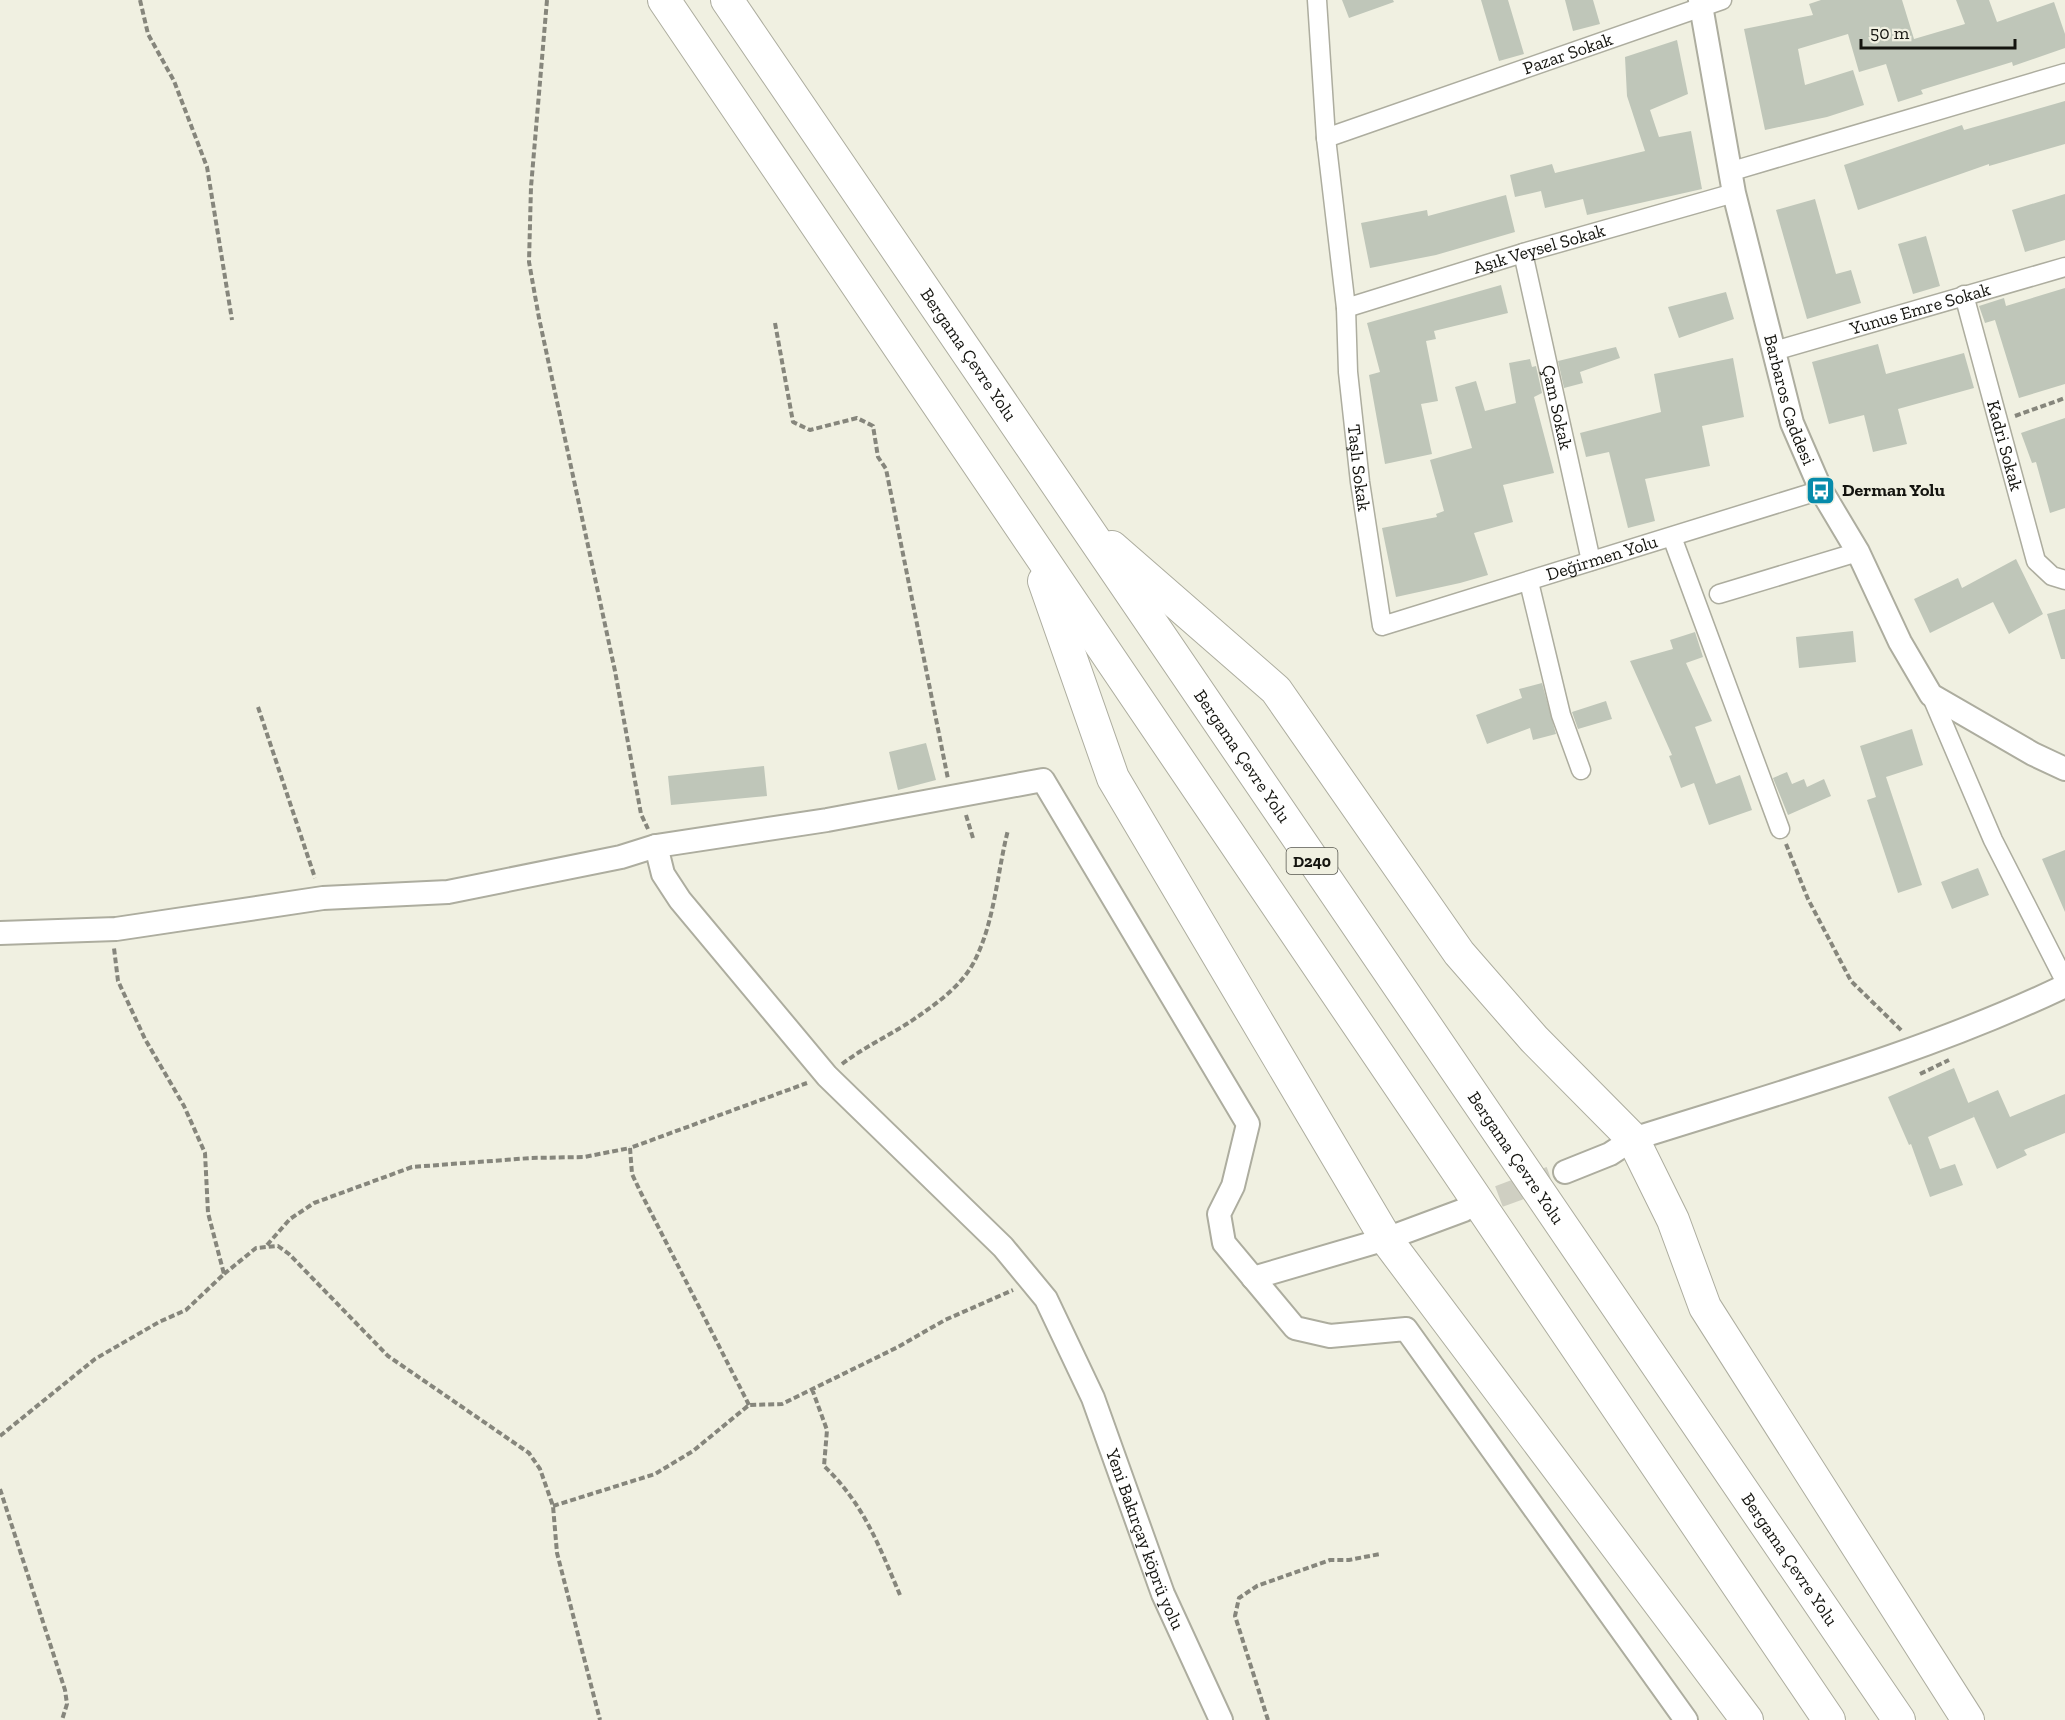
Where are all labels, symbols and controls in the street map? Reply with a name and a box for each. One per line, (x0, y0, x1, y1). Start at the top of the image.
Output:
scale bar (1861, 12, 2016, 50)
text: 50 m (1870, 22, 1910, 44)
street label: Pazar Sokak (1520, 28, 1616, 80)
street label: Aşık Veysel Sokak (1470, 219, 1608, 279)
street label: Yunus Emre Sokak (1846, 278, 1993, 340)
street label: Bergama Çevre Yolu (916, 284, 1022, 425)
street label: Barbaros Caddesi (1759, 332, 1820, 468)
street label: Çam Sokak (1537, 363, 1577, 452)
street label: Kadri Sokak (1982, 398, 2028, 494)
street label: Taşlı Sokak (1343, 423, 1375, 514)
bus stop icon: Derman Yolu (1805, 474, 1837, 506)
place label: Derman Yolu (1842, 479, 1945, 501)
street label: Değirmen Yolu (1544, 530, 1660, 585)
street label: Bergama Çevre Yolu (1189, 685, 1295, 827)
road number: D240 (1286, 848, 1338, 874)
street label: Bergama Çevre Yolu (1463, 1087, 1569, 1228)
street label: Yeni Bakırçay köprü yolu (1101, 1445, 1189, 1633)
street label: Bergama Çevre Yolu (1737, 1489, 1843, 1630)

